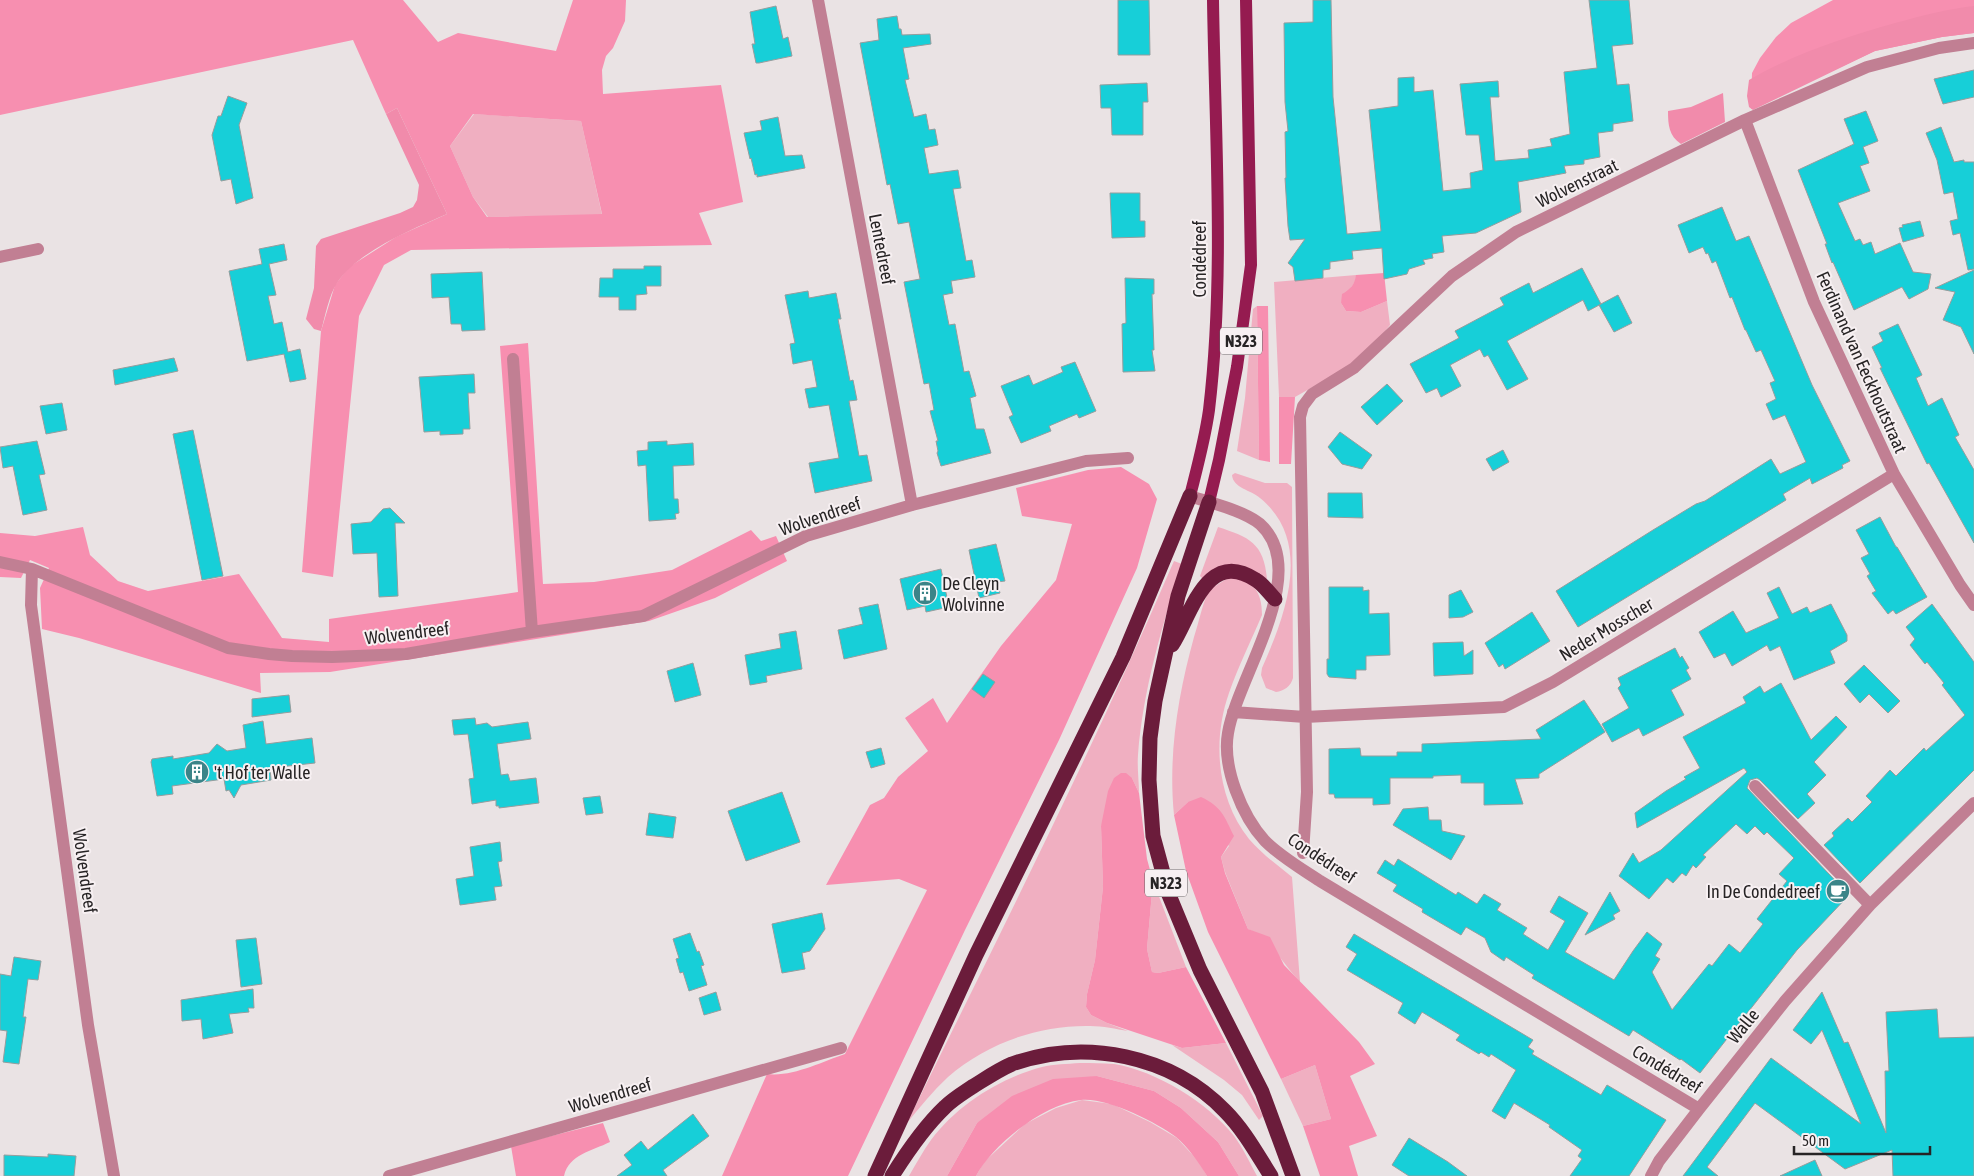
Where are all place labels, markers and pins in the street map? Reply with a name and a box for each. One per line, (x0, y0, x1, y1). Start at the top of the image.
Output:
place label: De Cleyn Wolvinne (942, 573, 1005, 615)
building icon: De Cleyn Wolvinne (912, 580, 938, 606)
building icon: 't Hof ter Walle (184, 759, 210, 785)
place label: 't Hof ter Walle (214, 762, 310, 783)
cafe icon: In De Condedreef (1825, 878, 1851, 904)
place label: In De Condedreef (1707, 881, 1820, 902)

